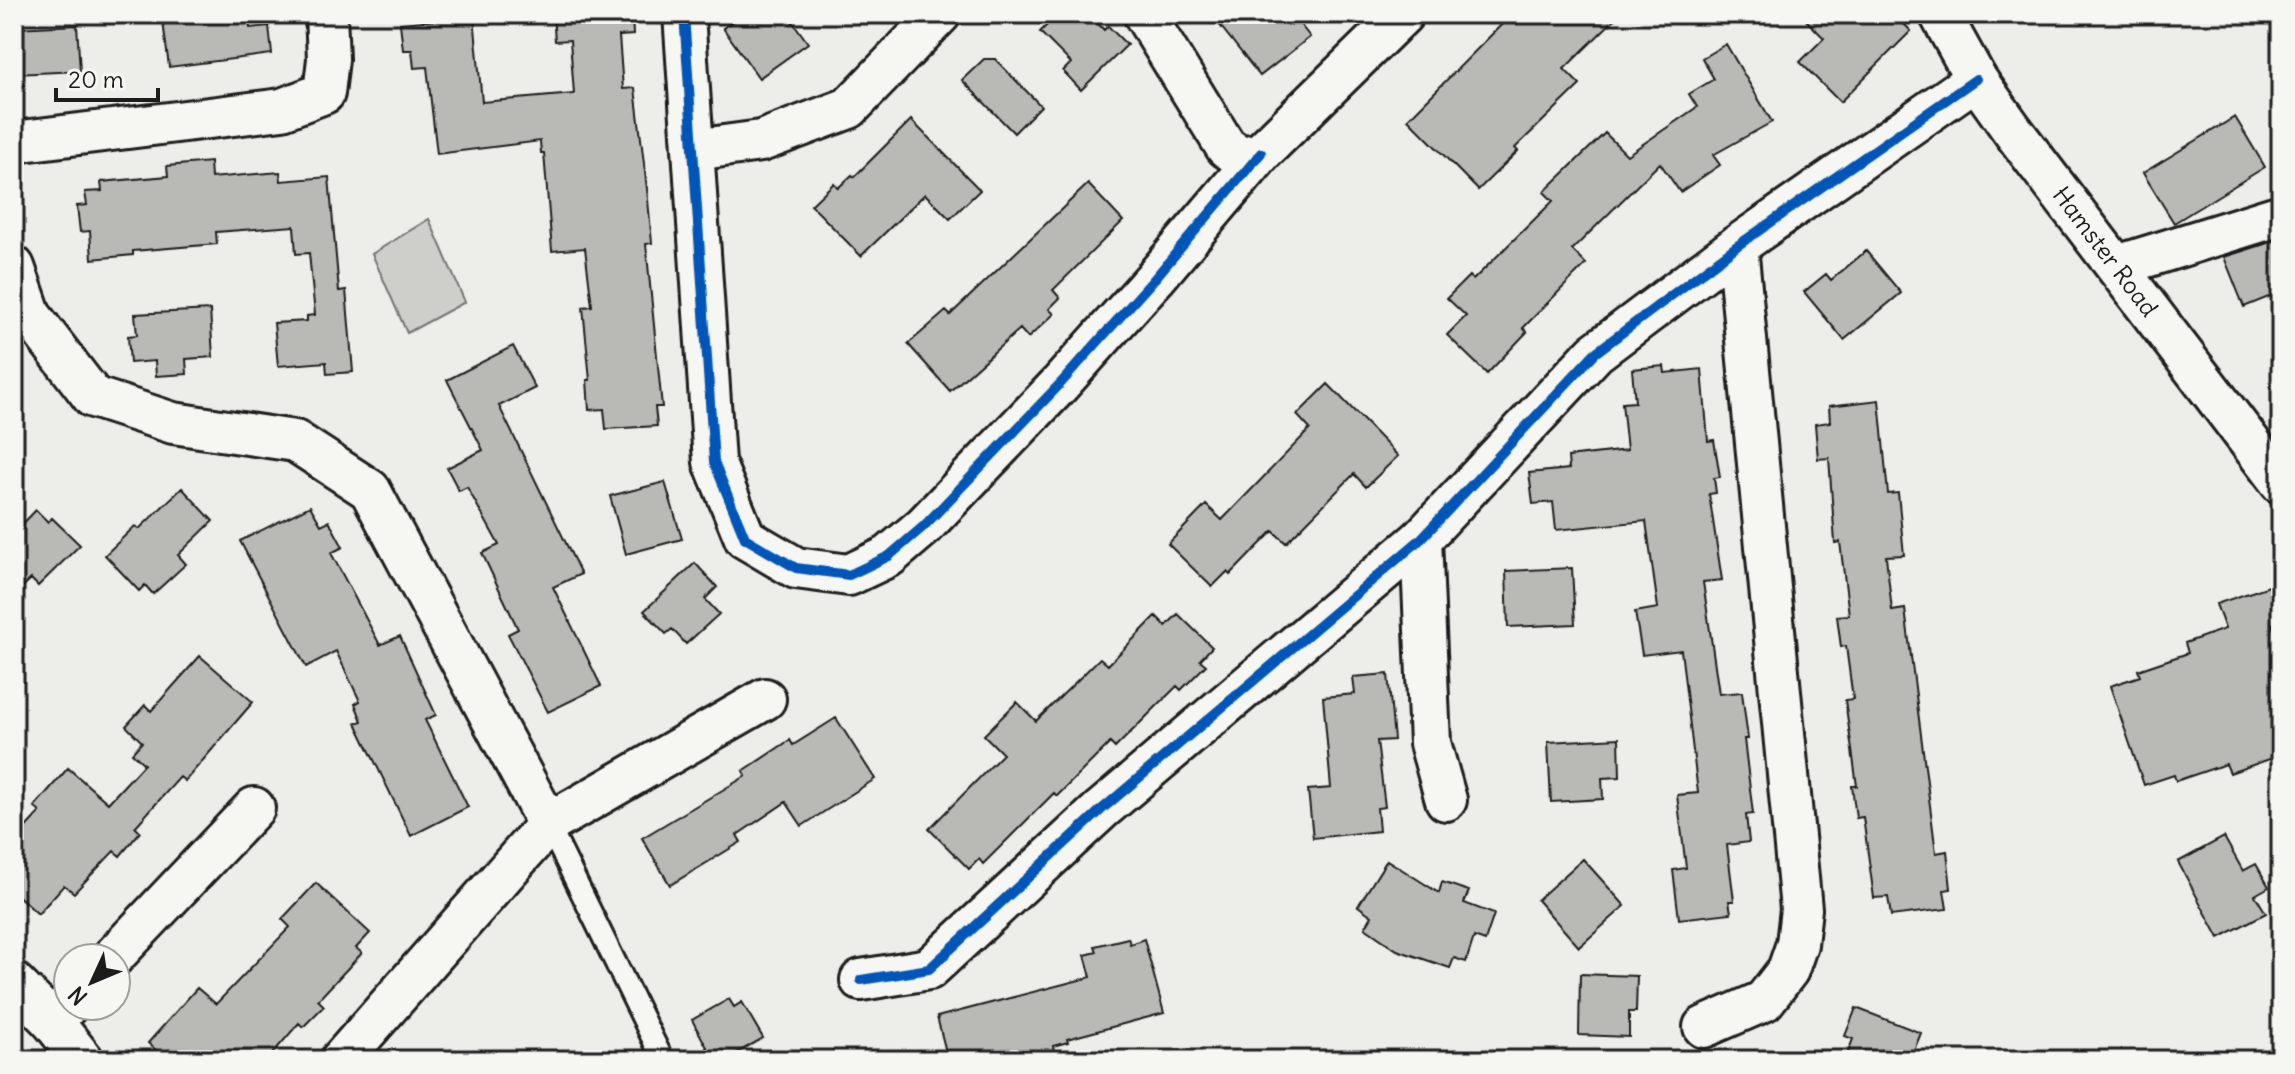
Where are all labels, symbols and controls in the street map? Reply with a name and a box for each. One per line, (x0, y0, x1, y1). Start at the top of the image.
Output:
scale bar (56, 52, 158, 102)
text: 20 m (68, 64, 124, 94)
street label: Hamster Road (2047, 180, 2165, 322)
north arrow (52, 942, 132, 1022)
text: N (62, 981, 93, 1011)

